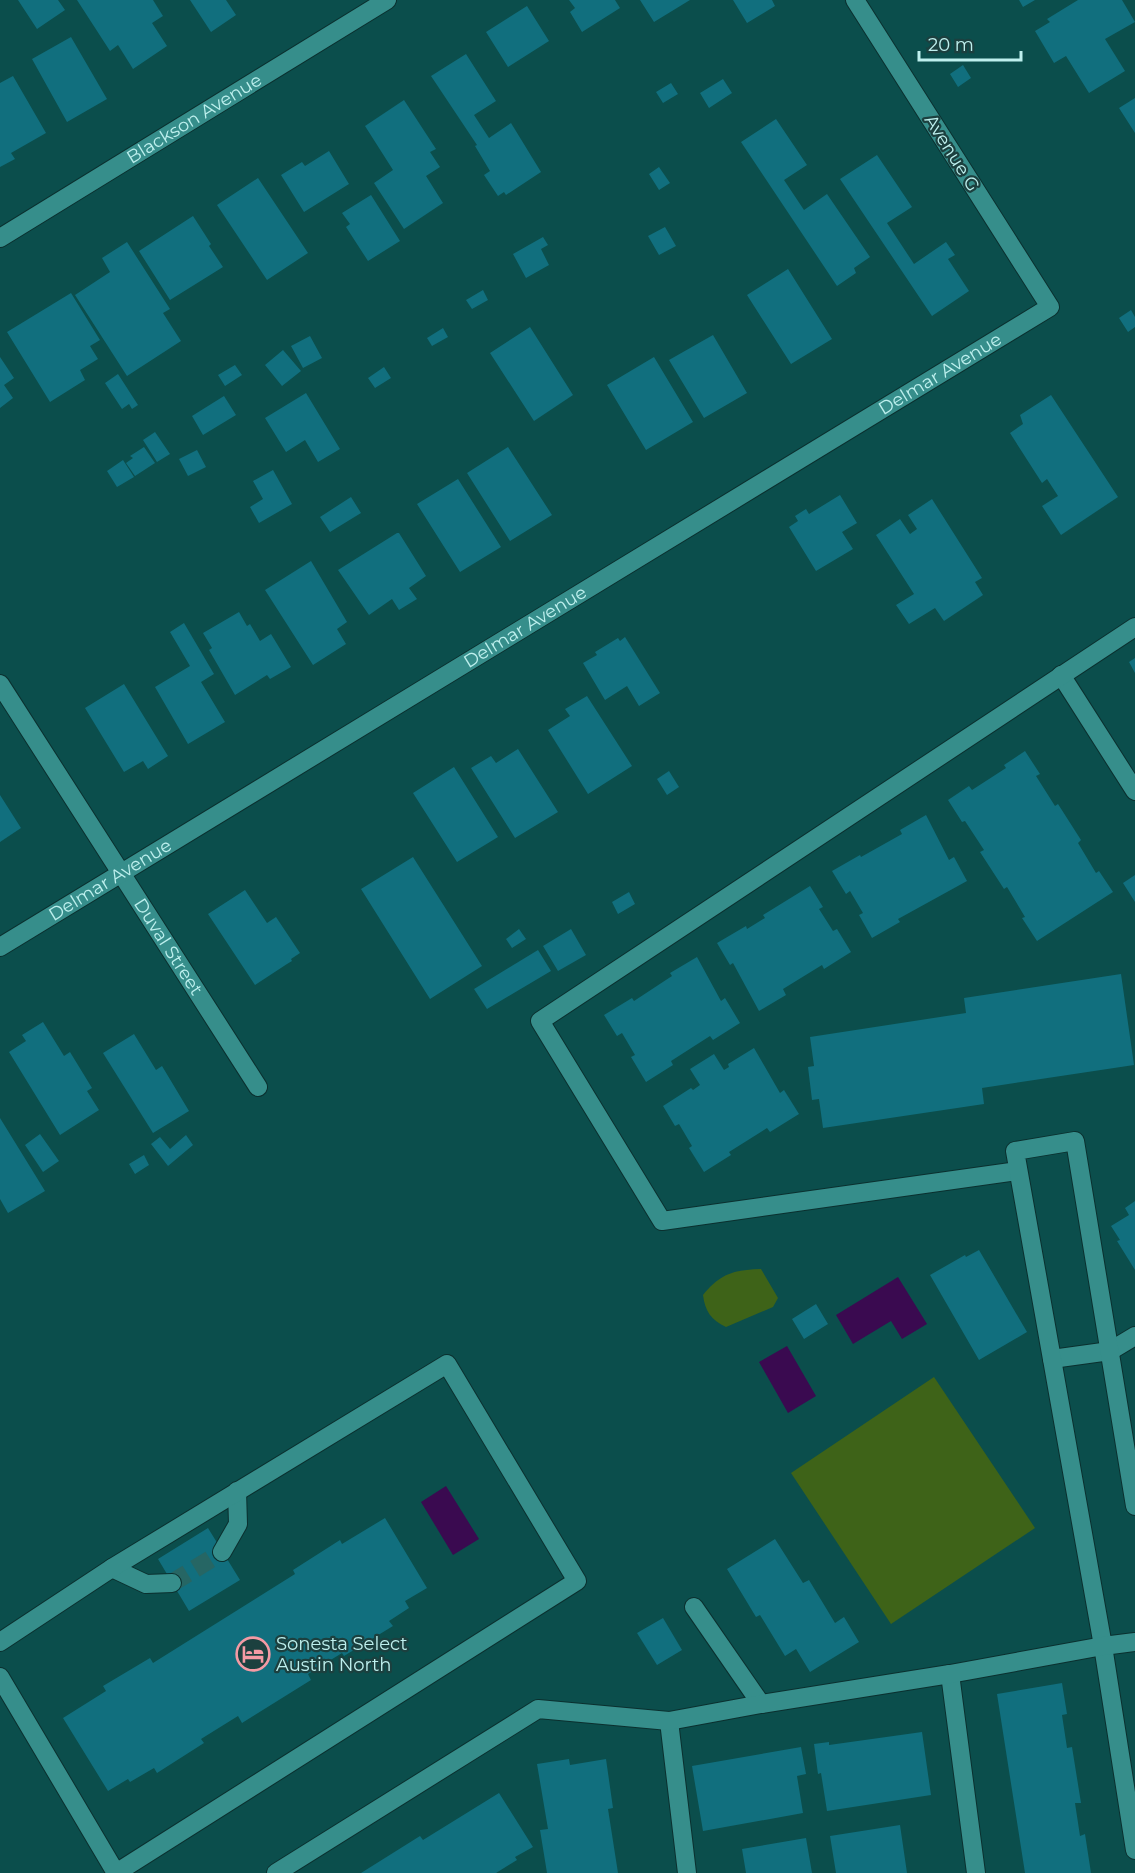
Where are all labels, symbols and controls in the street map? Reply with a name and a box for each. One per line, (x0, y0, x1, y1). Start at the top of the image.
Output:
scale bar (919, 24, 1021, 62)
text: 20 m (928, 34, 974, 56)
street label: Blackson Avenue (123, 69, 266, 168)
street label: Avenue G (920, 110, 984, 196)
street label: Delmar Avenue (875, 328, 1006, 420)
street label: Delmar Avenue (460, 581, 591, 673)
street label: Delmar Avenue (45, 834, 176, 926)
street label: Duval Street (129, 894, 207, 999)
place label: Sonesta Select Austin North (276, 1633, 408, 1676)
hotel icon: Sonesta Select Austin North (235, 1636, 271, 1672)

